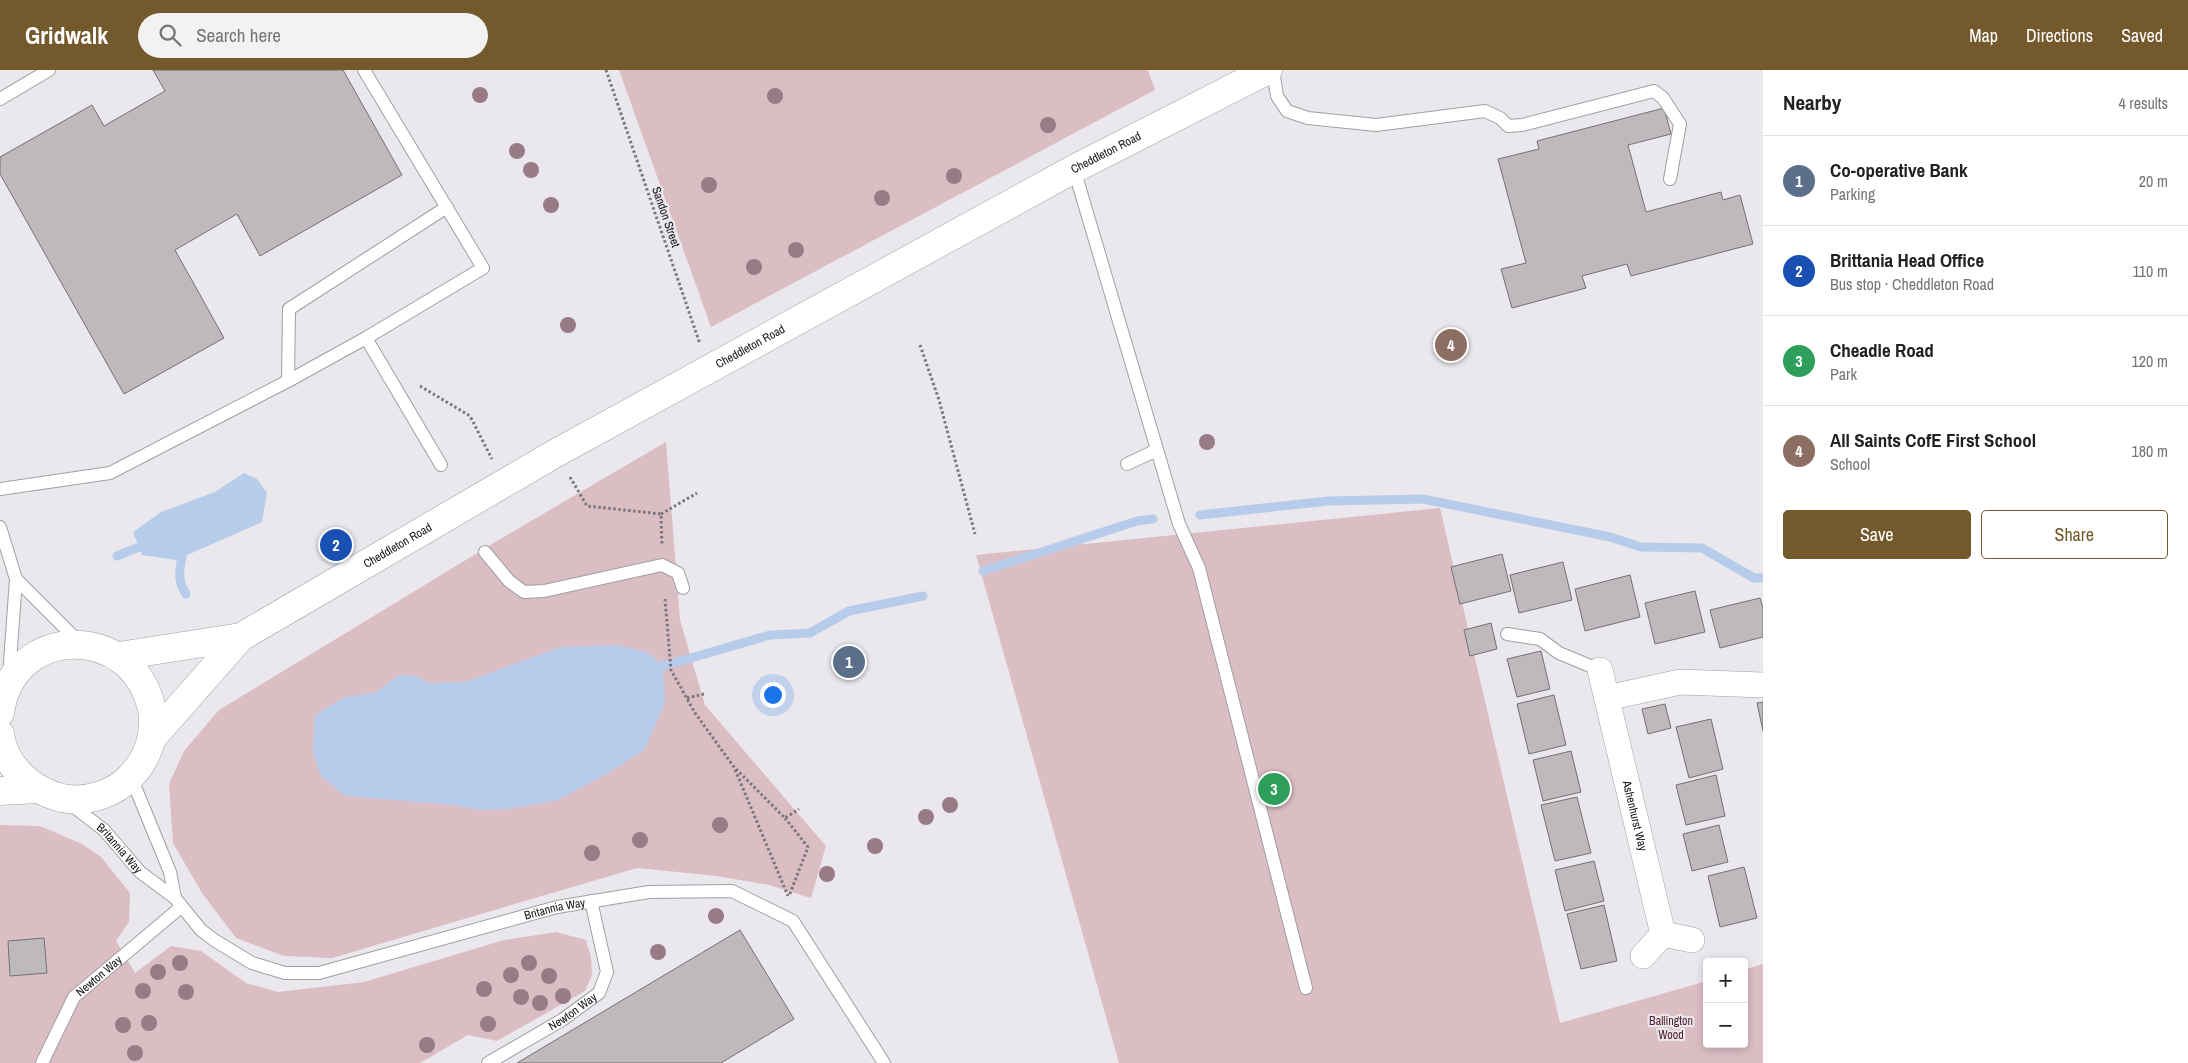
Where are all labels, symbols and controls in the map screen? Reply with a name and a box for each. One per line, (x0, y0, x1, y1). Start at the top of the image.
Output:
search box (138, 13, 488, 58)
text: Gridwalk (25, 19, 108, 51)
icon: search (156, 21, 184, 49)
text: Search here (196, 22, 281, 48)
text: Map (1969, 23, 1998, 48)
text: Directions (2026, 23, 2093, 48)
text: Saved (2121, 23, 2163, 48)
text: Nearby (1783, 88, 1841, 117)
text: 4 results (2118, 92, 2168, 114)
street label: Cheddleton Road (1068, 128, 1144, 177)
text: Co-operative Bank (1830, 157, 1968, 183)
text: 1 (1795, 170, 1803, 192)
text: 20 m (2139, 170, 2168, 192)
text: Parking (1830, 183, 1875, 205)
street label: Sandon Street (648, 185, 684, 250)
text: Brittania Head Office (1830, 247, 1984, 273)
text: 2 (1795, 260, 1803, 282)
text: 110 m (2132, 260, 2168, 282)
text: Bus stop · Cheddleton Road (1830, 273, 1994, 295)
street label: Cheddleton Road (713, 321, 788, 372)
pin: 4 (1435, 326, 1467, 364)
text: Cheadle Road (1830, 337, 1934, 363)
text: 3 (1795, 350, 1803, 372)
text: 120 m (2132, 350, 2168, 372)
text: Park (1830, 363, 1857, 385)
text: All Saints CofE First School (1830, 427, 2036, 453)
text: 4 (1795, 440, 1803, 462)
text: 180 m (2132, 440, 2168, 462)
text: School (1830, 453, 1870, 475)
button: Save (1783, 510, 1971, 559)
button: Share (1981, 510, 2168, 559)
street label: Cheddleton Road (360, 519, 435, 572)
pin: 2 (320, 526, 352, 564)
pin: 1 (833, 643, 865, 681)
your location (760, 682, 786, 708)
pin: 3 (1258, 770, 1290, 808)
street label: Ashenhurst Way (1618, 778, 1651, 853)
street label: Britannia Way (93, 819, 146, 877)
street label: Britannia Way (522, 895, 586, 924)
street label: Newton Way (73, 952, 125, 1000)
map controls (1703, 958, 1748, 1048)
button: + (1703, 958, 1748, 1003)
street label: Newton Way (546, 989, 600, 1034)
button: − (1703, 1003, 1748, 1048)
park label: Ballington Wood (1649, 1013, 1693, 1043)

